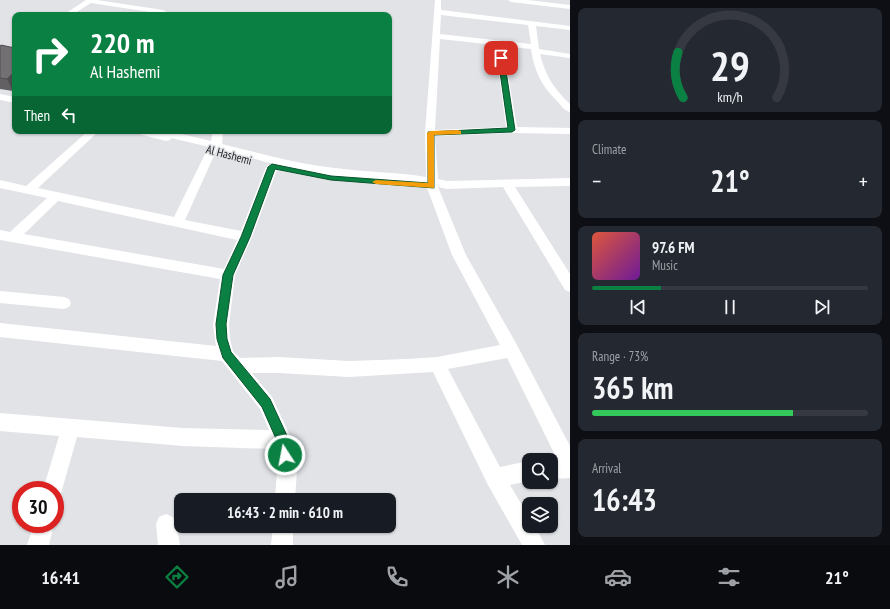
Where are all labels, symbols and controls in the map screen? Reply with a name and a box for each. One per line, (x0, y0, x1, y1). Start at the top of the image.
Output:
text: 220 m (90, 24, 154, 61)
icon: right (24, 28, 76, 80)
text: 29 (710, 39, 750, 92)
pin (484, 41, 518, 75)
icon: arrive (490, 47, 512, 69)
text: Al Hashemi (90, 60, 160, 83)
text: km/h (717, 87, 743, 106)
icon: left (58, 104, 80, 126)
text: Then (24, 106, 50, 125)
street label: Al Hashemi (205, 141, 254, 168)
text: Climate (592, 141, 626, 158)
text: 21° (710, 161, 750, 200)
text: − (592, 167, 601, 195)
text: + (859, 167, 868, 195)
text: 97.6 FM (652, 238, 695, 257)
text: Music (652, 257, 678, 274)
icon: previous (627, 296, 649, 318)
icon: pause (719, 296, 741, 318)
icon: next (811, 296, 833, 318)
text: Range · 73% (592, 348, 648, 365)
text: 365 km (592, 368, 673, 407)
position arrow (264, 434, 306, 476)
map controls (522, 453, 558, 533)
button: search (522, 453, 558, 489)
text: Arrival (592, 460, 621, 477)
text: 16:43 (592, 480, 657, 519)
speed limit sign: 30 (12, 481, 64, 533)
button: layers (522, 497, 558, 533)
text: 16:43 · 2 min · 610 m (227, 503, 343, 522)
icon: directions (163, 563, 191, 591)
icon: music (273, 563, 301, 591)
icon: phone (383, 563, 411, 591)
icon: climate (494, 563, 522, 591)
icon: car (604, 563, 632, 591)
icon: filters (715, 563, 743, 591)
text: 16:41 (41, 566, 80, 589)
text: 21° (825, 566, 849, 589)

